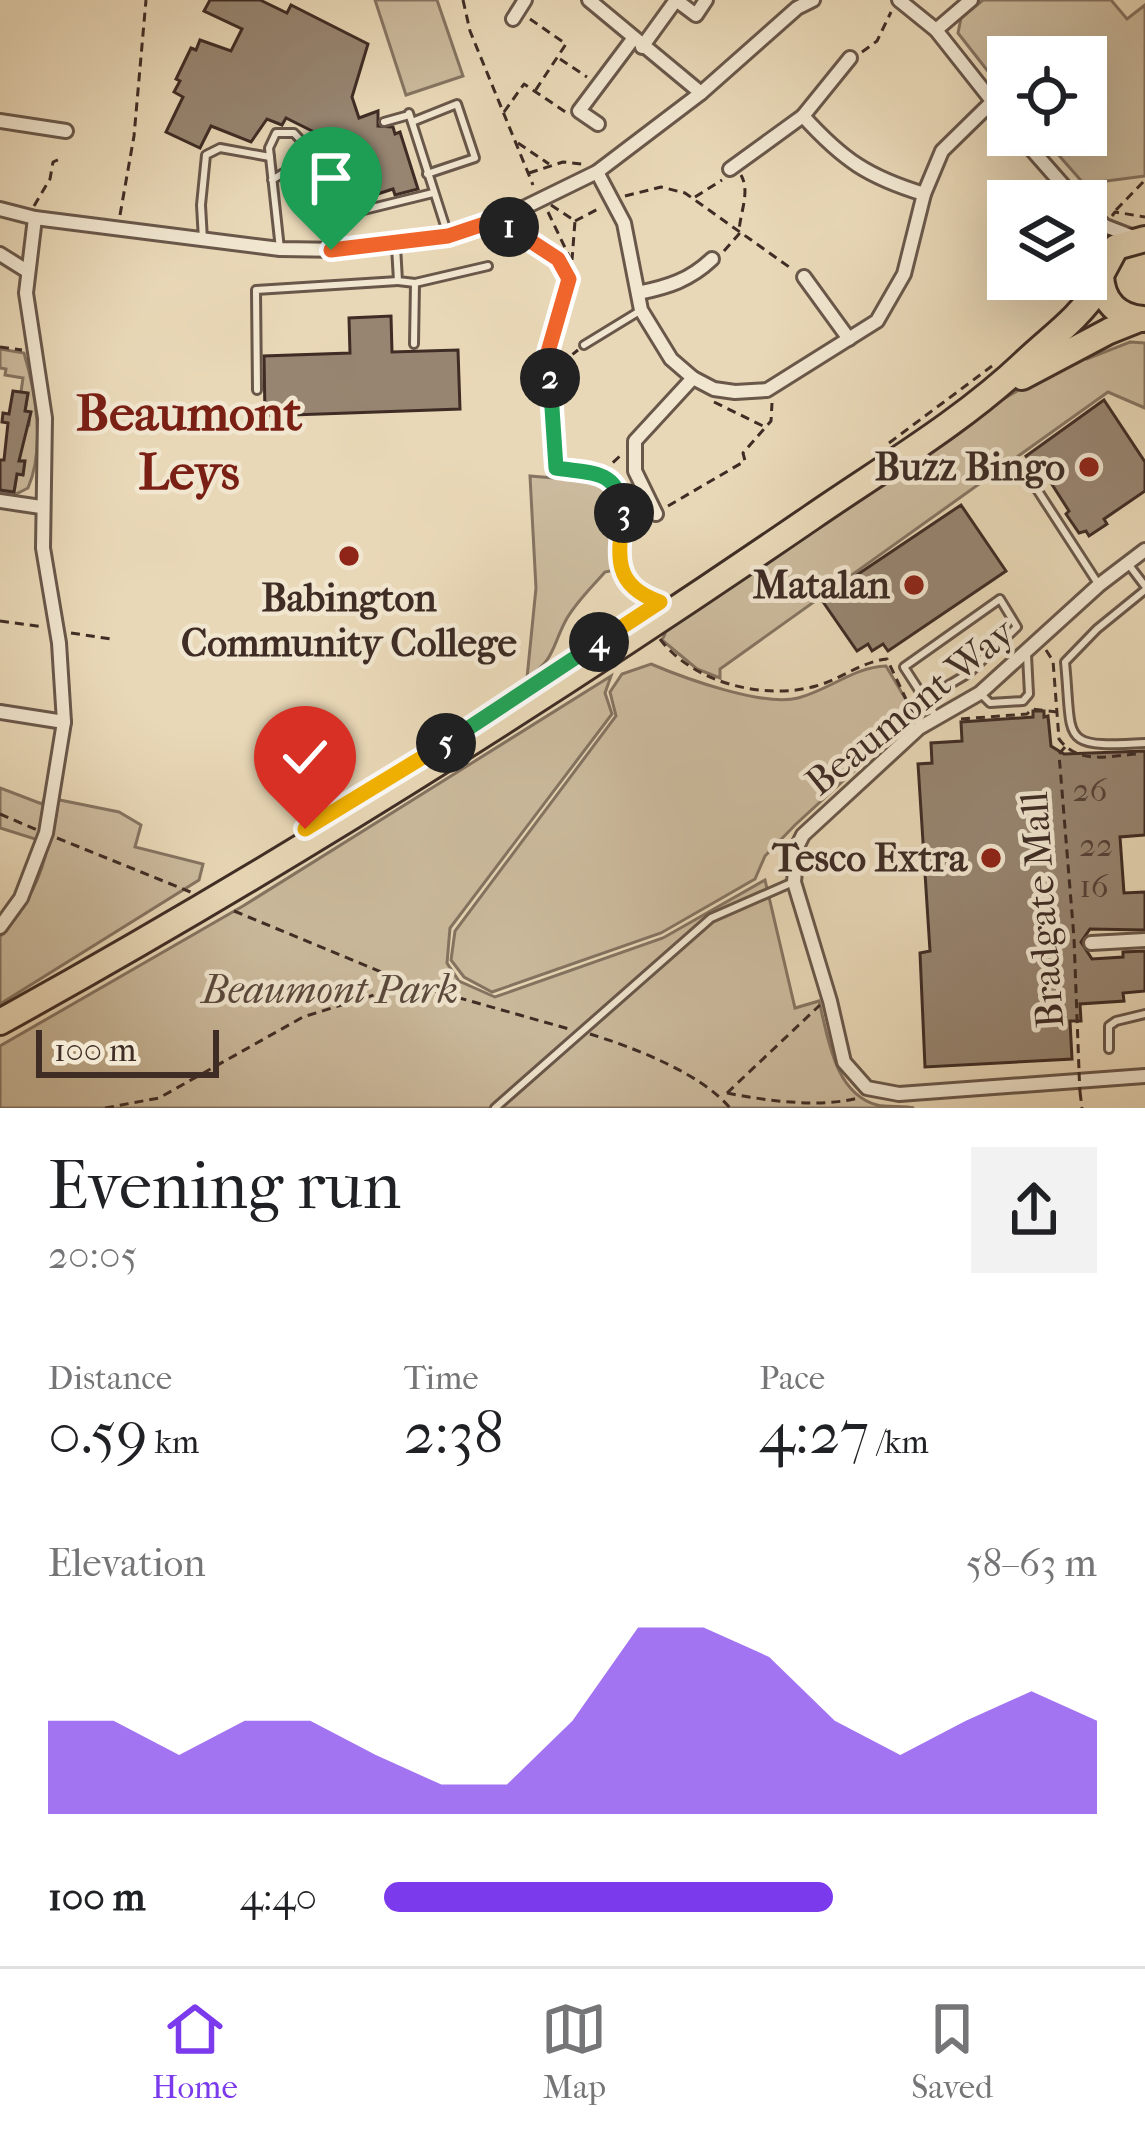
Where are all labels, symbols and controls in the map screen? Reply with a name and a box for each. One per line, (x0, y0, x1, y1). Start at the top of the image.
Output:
map controls (987, 36, 1107, 300)
button: locate (987, 36, 1107, 156)
pin (280, 127, 382, 250)
icon: arrive (298, 145, 364, 211)
button: layers (987, 180, 1107, 300)
pin: 1 (479, 197, 539, 257)
text: 1 (503, 207, 515, 246)
pin: 2 (520, 348, 580, 408)
text: 2 (542, 358, 558, 397)
district label: Beaumont Leys (76, 383, 303, 502)
place label: Buzz Bingo (875, 444, 1065, 490)
marker: Buzz Bingo (1076, 454, 1102, 480)
pin: 3 (594, 483, 654, 543)
text: 3 (617, 493, 631, 532)
marker: Babington Community College (336, 543, 362, 569)
place label: Matalan (753, 562, 890, 608)
marker: Matalan (901, 572, 927, 598)
place label: Babington Community College (181, 575, 517, 666)
street label: Beaumont Way (797, 608, 1024, 805)
pin: 4 (569, 612, 629, 672)
text: 4 (589, 622, 609, 661)
pin (254, 706, 356, 829)
pin: 5 (416, 713, 476, 773)
text: 5 (439, 723, 453, 762)
icon: check (272, 724, 338, 790)
house number: 26 (1073, 771, 1108, 810)
street label: Bradgate Mall (1011, 790, 1073, 1030)
house number: 22 (1079, 826, 1113, 865)
place label: Tesco Extra (771, 835, 968, 881)
marker: Tesco Extra (978, 845, 1004, 871)
house number: 16 (1079, 867, 1109, 906)
park label: Beaumont Park (200, 967, 458, 1013)
scale bar (36, 1024, 219, 1077)
text: 100 m (54, 1031, 137, 1070)
button: share (971, 1147, 1097, 1273)
text: Evening run (48, 1148, 401, 1225)
text: 20:05 (48, 1232, 137, 1278)
text: Distance (48, 1359, 172, 1398)
text: Time (404, 1359, 479, 1398)
text: Pace (759, 1359, 825, 1398)
text: 0.59 (48, 1398, 148, 1469)
text: 2:38 (404, 1398, 504, 1469)
text: 4:27 (759, 1398, 869, 1469)
text: km (148, 1423, 199, 1462)
text: /km (869, 1423, 929, 1462)
text: Elevation (48, 1540, 206, 1586)
text: 58–63 m (966, 1540, 1097, 1586)
text: 100 m (48, 1874, 146, 1920)
text: 4:40 (240, 1874, 317, 1920)
tab: Home (152, 1996, 238, 2107)
tab: Map (541, 1996, 607, 2107)
tab: Saved (911, 1996, 993, 2107)

